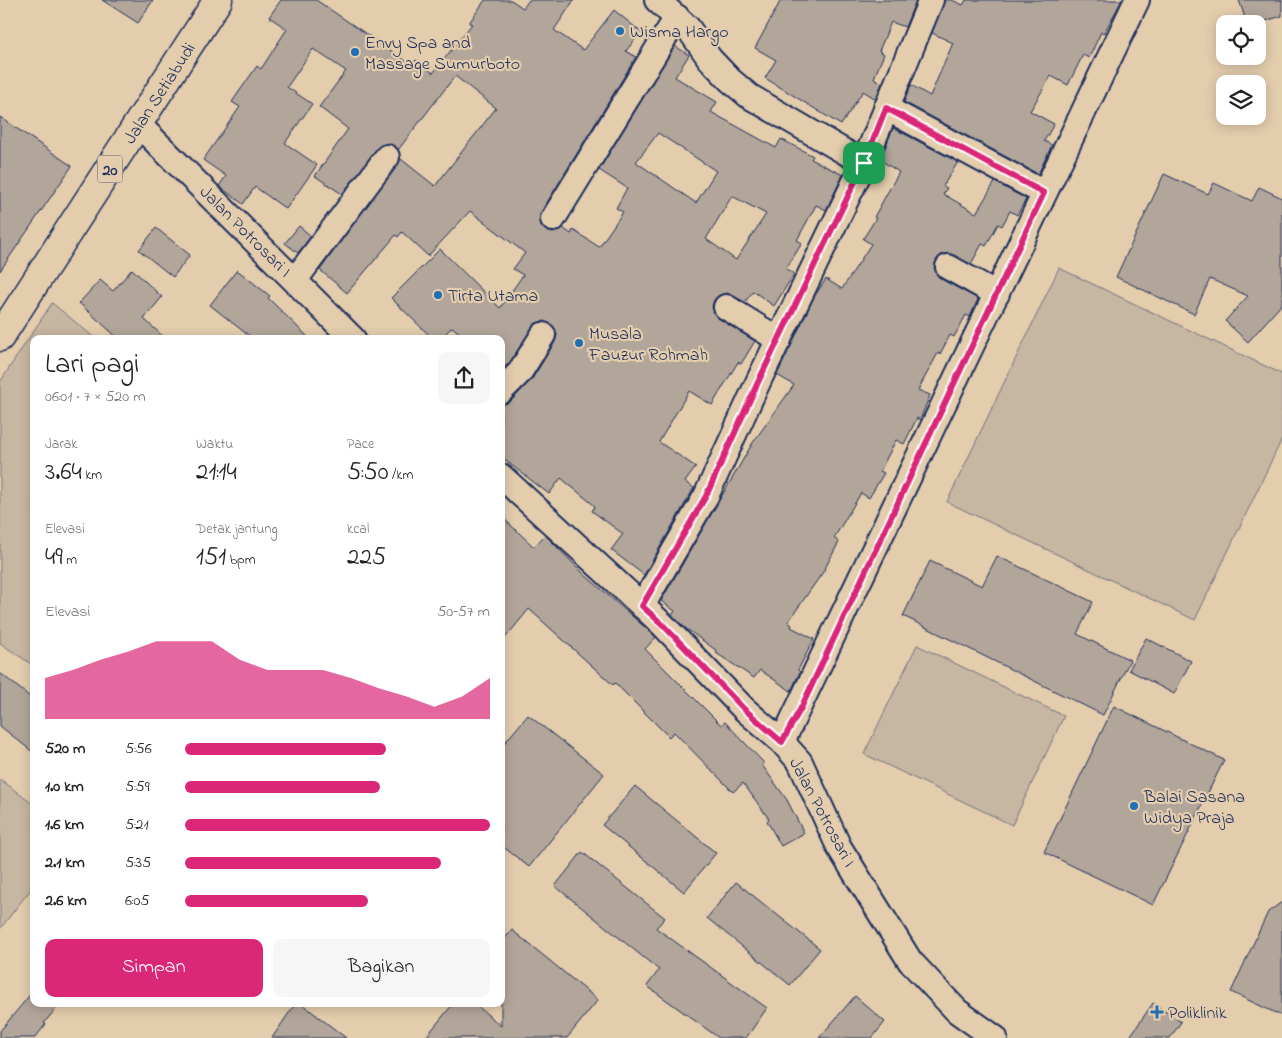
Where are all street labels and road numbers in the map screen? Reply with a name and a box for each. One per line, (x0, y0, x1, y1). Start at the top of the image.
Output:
street label: Jalan Setiabudi (118, 38, 203, 150)
road number: 20 (98, 156, 122, 182)
street label: Jalan Potrosari I (193, 181, 296, 284)
street label: Jalan Potrosari I (781, 754, 861, 872)

